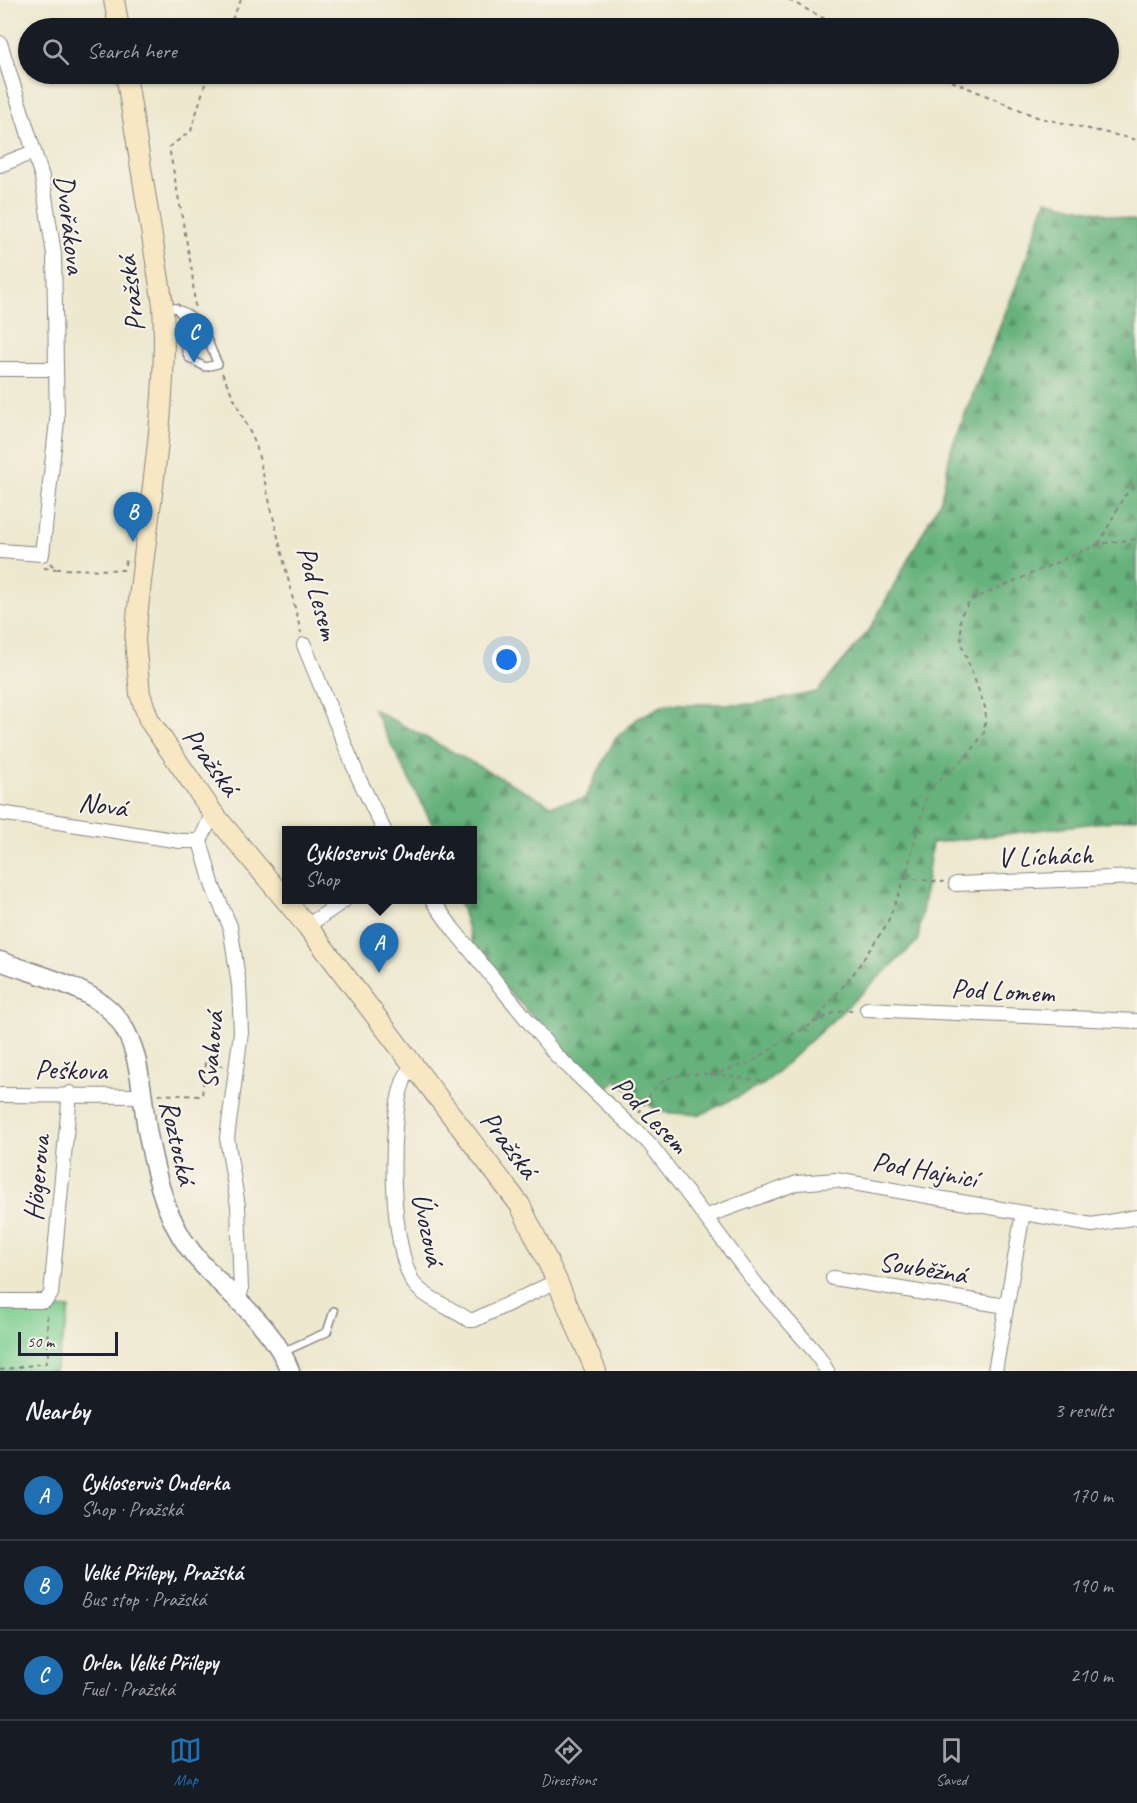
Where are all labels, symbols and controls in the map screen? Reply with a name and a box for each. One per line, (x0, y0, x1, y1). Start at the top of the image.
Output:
search box (18, 18, 1119, 84)
icon: search (39, 35, 72, 68)
text: Search here (87, 37, 177, 65)
street label: Dvořákova (47, 173, 94, 277)
street label: Pražská (108, 251, 152, 334)
pin: C (174, 314, 214, 363)
pin: B (114, 492, 152, 542)
street label: Pod Lesem (289, 543, 348, 645)
your location (492, 645, 521, 674)
street label: Pražská (175, 720, 250, 805)
street label: Nová (77, 784, 132, 826)
popup (282, 826, 477, 904)
street label: V Líchách (997, 836, 1094, 875)
text: Cykloservis Onderka (305, 839, 454, 867)
text: Shop (305, 867, 339, 892)
pin: A (360, 924, 398, 973)
street label: Pod Lomem (950, 970, 1057, 1011)
street label: Svahová (190, 1007, 232, 1090)
street label: Peškova (35, 1051, 109, 1088)
street label: Pod Lesem (605, 1068, 697, 1162)
street label: Roztocká (152, 1097, 206, 1190)
street label: Pražská (473, 1103, 548, 1187)
street label: Högerova (15, 1131, 58, 1222)
street label: Pod Hajnicí (870, 1143, 986, 1197)
street label: Úvozová (404, 1190, 454, 1271)
street label: Souběžná (876, 1243, 972, 1292)
scale bar (18, 1329, 118, 1356)
text: 50 m (27, 1332, 54, 1352)
text: Nearby (24, 1394, 89, 1427)
text: 3 results (1054, 1398, 1113, 1423)
text: Cykloservis Onderka (81, 1469, 229, 1497)
text: A (38, 1483, 49, 1508)
text: 170 m (1070, 1483, 1113, 1508)
text: Shop · Pražská (81, 1497, 183, 1522)
text: Velké Přílepy, Pražská (81, 1559, 243, 1587)
text: B (38, 1573, 49, 1598)
text: 190 m (1070, 1573, 1113, 1598)
text: Bus stop · Pražská (81, 1587, 206, 1612)
text: Orlen Velké Přílepy (81, 1649, 218, 1677)
text: C (39, 1663, 48, 1688)
text: 210 m (1070, 1663, 1113, 1688)
text: Fuel · Pražská (81, 1677, 175, 1702)
tab: Map (169, 1734, 202, 1790)
tab: Directions (541, 1734, 596, 1790)
tab: Saved (935, 1734, 968, 1790)

